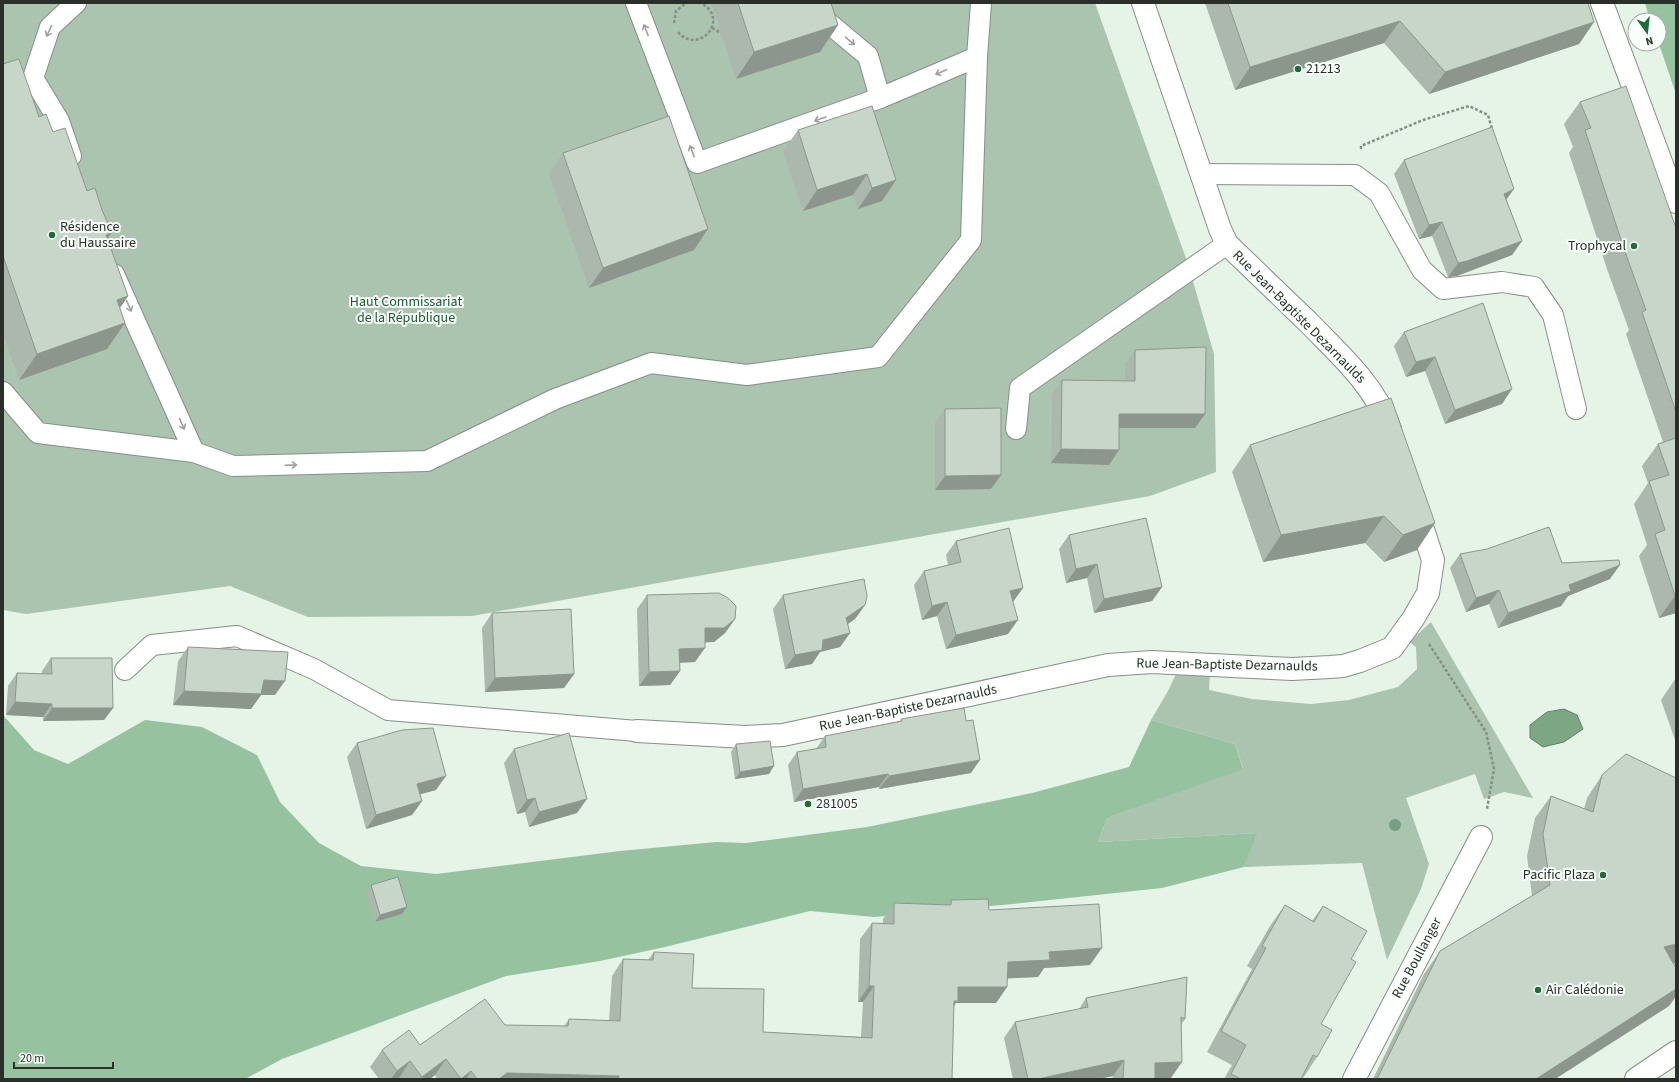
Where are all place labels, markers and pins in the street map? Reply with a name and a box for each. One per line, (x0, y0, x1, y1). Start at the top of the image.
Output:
place label: 21213 (1306, 59, 1341, 79)
marker: 21213 (1293, 64, 1303, 74)
place label: Résidence du Haussaire (60, 217, 136, 253)
marker: Résidence du Haussaire (47, 230, 57, 240)
place label: Trophycal (1568, 236, 1626, 256)
marker: Trophycal (1629, 241, 1639, 251)
place label: 281005 (816, 794, 858, 814)
marker: 281005 (803, 799, 813, 809)
place label: Pacific Plaza (1523, 865, 1595, 885)
marker: Pacific Plaza (1598, 870, 1608, 880)
place label: Air Calédonie (1546, 980, 1624, 1000)
marker: Air Calédonie (1533, 985, 1543, 995)

